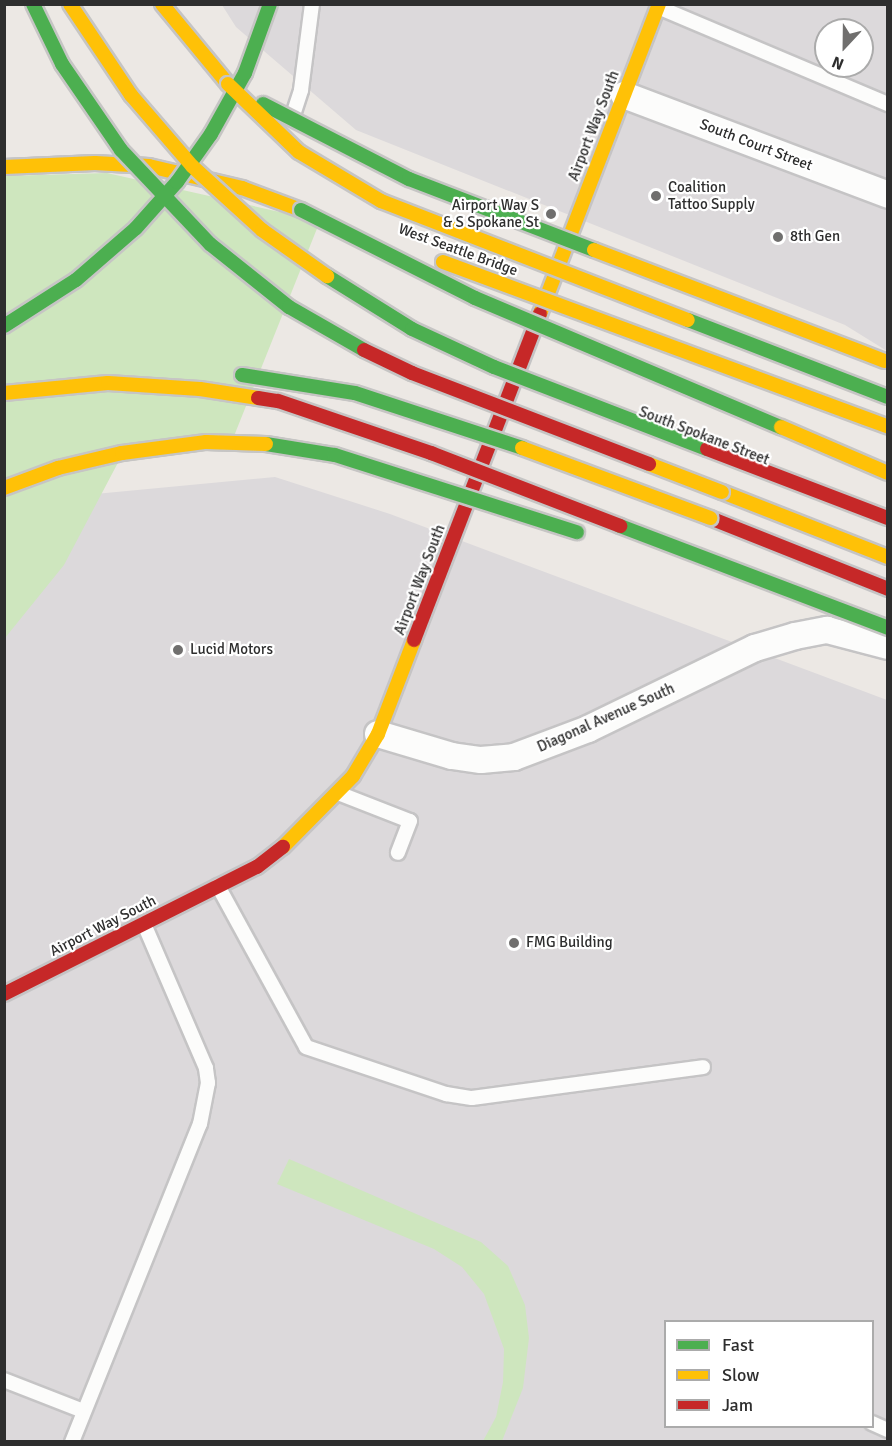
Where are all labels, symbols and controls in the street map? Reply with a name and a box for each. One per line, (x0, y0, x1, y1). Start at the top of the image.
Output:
north arrow (814, 18, 874, 78)
text: N (829, 51, 847, 74)
street label: Airport Way South (565, 68, 623, 184)
street label: South Court Street (697, 115, 815, 175)
place label: Coalition Tattoo Supply (668, 178, 755, 213)
marker: Coalition Tattoo Supply (649, 189, 663, 203)
place label: Airport Way S & S Spokane St (443, 196, 539, 231)
marker: Airport Way S & S Spokane St (544, 207, 558, 221)
street label: West Seattle Bridge (396, 220, 520, 280)
place label: 8th Gen (790, 228, 840, 246)
marker: 8th Gen (771, 230, 785, 244)
street label: South Spokane Street (636, 403, 772, 469)
street label: Airport Way South (391, 522, 449, 638)
place label: Lucid Motors (190, 641, 273, 659)
marker: Lucid Motors (171, 643, 185, 657)
street label: Diagonal Avenue South (535, 680, 677, 756)
street label: Airport Way South (47, 892, 159, 960)
place label: FMG Building (526, 934, 613, 952)
marker: FMG Building (507, 936, 521, 950)
legend (664, 1320, 874, 1428)
text: Fast (722, 1334, 754, 1356)
text: Slow (722, 1364, 759, 1386)
text: Jam (722, 1394, 753, 1416)

